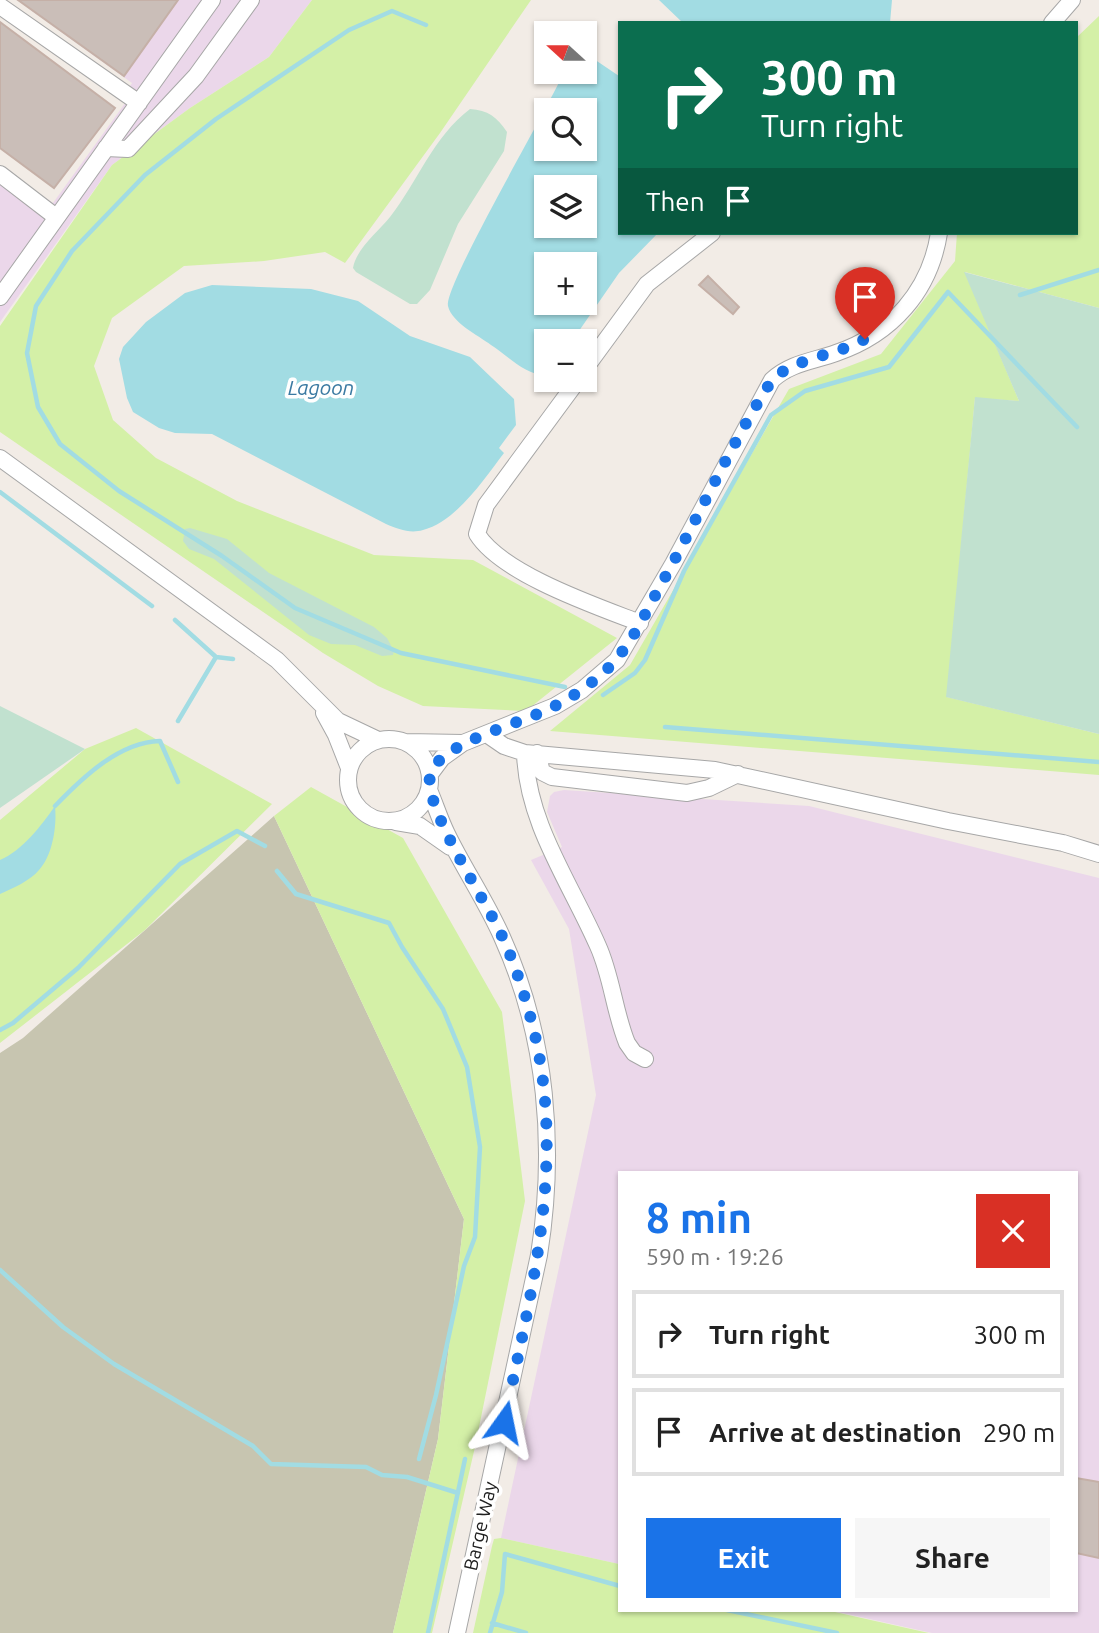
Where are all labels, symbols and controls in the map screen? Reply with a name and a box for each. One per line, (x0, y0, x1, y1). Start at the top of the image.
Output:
north arrow (534, 21, 597, 84)
map controls (534, 21, 597, 392)
icon: right (646, 49, 737, 140)
text: 300 m (761, 49, 898, 104)
button: search (534, 98, 597, 161)
text: Turn right (761, 107, 903, 143)
button: layers (534, 175, 597, 238)
icon: arrive (719, 182, 757, 220)
text: Then (646, 187, 705, 216)
button: + (534, 252, 597, 315)
pin (835, 267, 895, 339)
icon: arrive (846, 278, 884, 316)
button: − (534, 329, 597, 392)
water label: Lagoon (288, 375, 354, 399)
text: 8 min (646, 1194, 752, 1241)
button: close (976, 1194, 1050, 1268)
text: 590 m · 19:26 (646, 1244, 784, 1269)
icon: right (650, 1315, 688, 1353)
text: Turn right (709, 1320, 830, 1349)
text: 300 m (974, 1320, 1046, 1349)
position arrow (467, 1385, 541, 1459)
icon: arrive (650, 1413, 688, 1451)
text: Arrive at destination (709, 1418, 962, 1447)
text: 290 m (983, 1418, 1055, 1447)
street label: Barge Way (459, 1479, 501, 1573)
button: Exit (646, 1518, 841, 1598)
button: Share (855, 1518, 1050, 1598)

